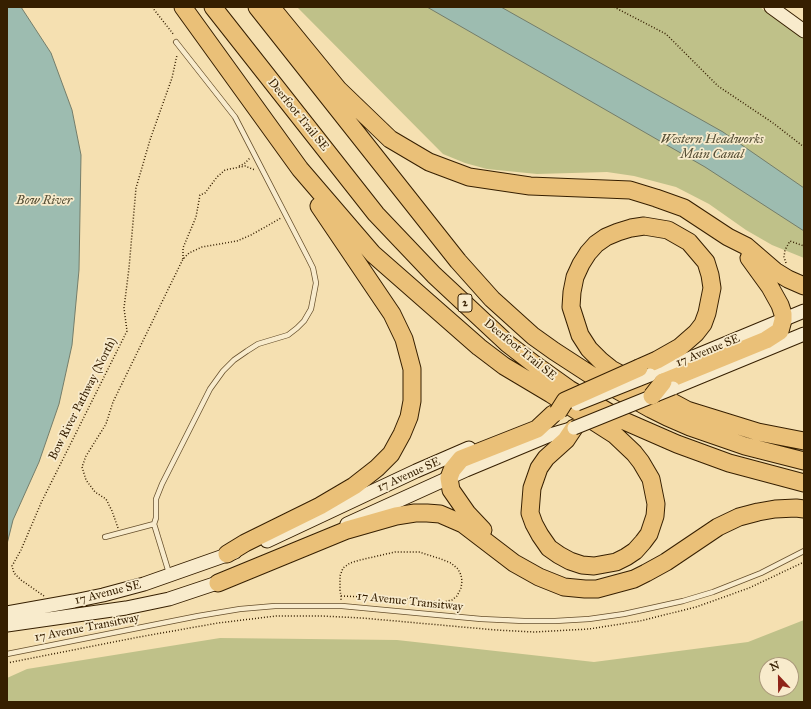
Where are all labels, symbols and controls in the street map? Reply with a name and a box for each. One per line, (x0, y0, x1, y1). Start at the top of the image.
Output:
street label: Deerfoot Trail SE (264, 76, 332, 154)
water label: Western Headworks Main Canal (660, 132, 764, 163)
water label: Bow River (16, 193, 72, 209)
road number: 2 (458, 294, 472, 312)
street label: Deerfoot Trail SE (481, 316, 559, 384)
street label: 17 Avenue SE (674, 332, 742, 370)
street label: Bow River Pathway (North) (46, 335, 120, 463)
street label: 17 Avenue SE (375, 455, 443, 495)
street label: 17 Avenue SE (73, 578, 143, 608)
street label: 17 Avenue Transitway (356, 589, 464, 615)
street label: 17 Avenue Transitway (33, 611, 141, 645)
north arrow (759, 657, 799, 697)
text: N (768, 659, 781, 674)

